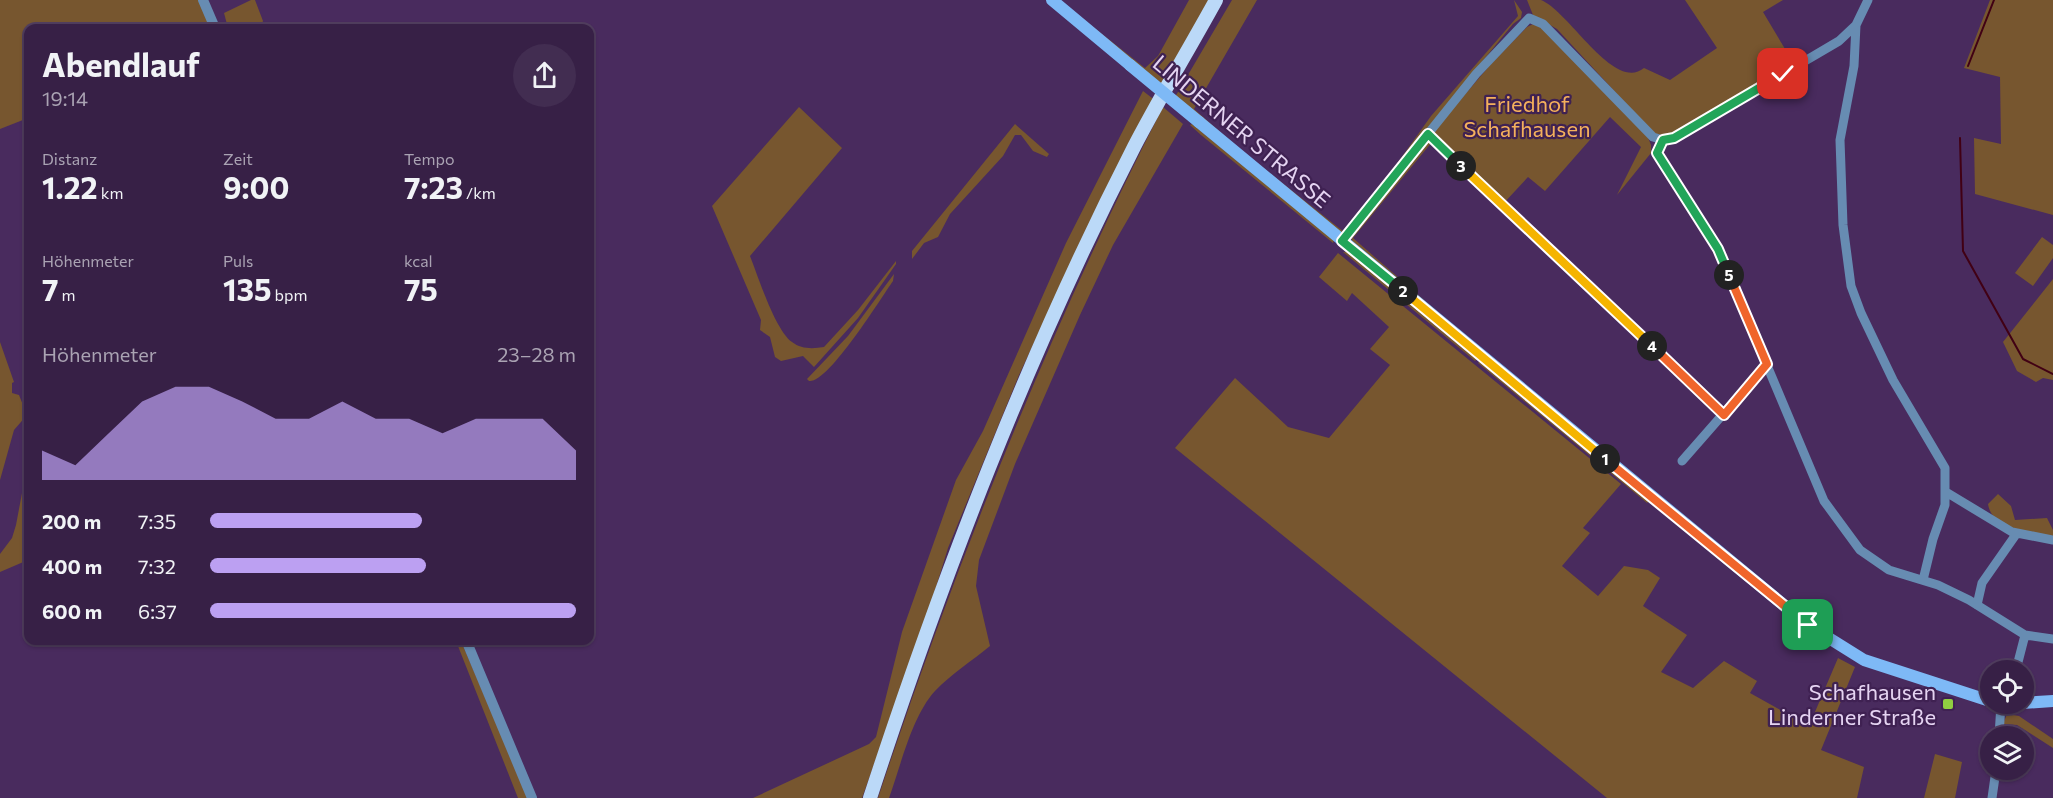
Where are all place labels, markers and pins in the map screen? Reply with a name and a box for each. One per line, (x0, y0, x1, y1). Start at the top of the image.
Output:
pin (1757, 48, 1808, 99)
pin: 3 (1446, 151, 1476, 181)
pin: 5 (1714, 260, 1744, 290)
pin: 2 (1388, 276, 1418, 306)
pin: 4 (1637, 331, 1667, 361)
pin: 1 (1590, 444, 1620, 474)
pin (1782, 599, 1833, 650)
place label: Schafhausen Linderner Straße (1768, 678, 1936, 730)
marker: Schafhausen Linderner Straße (1941, 697, 1955, 711)

